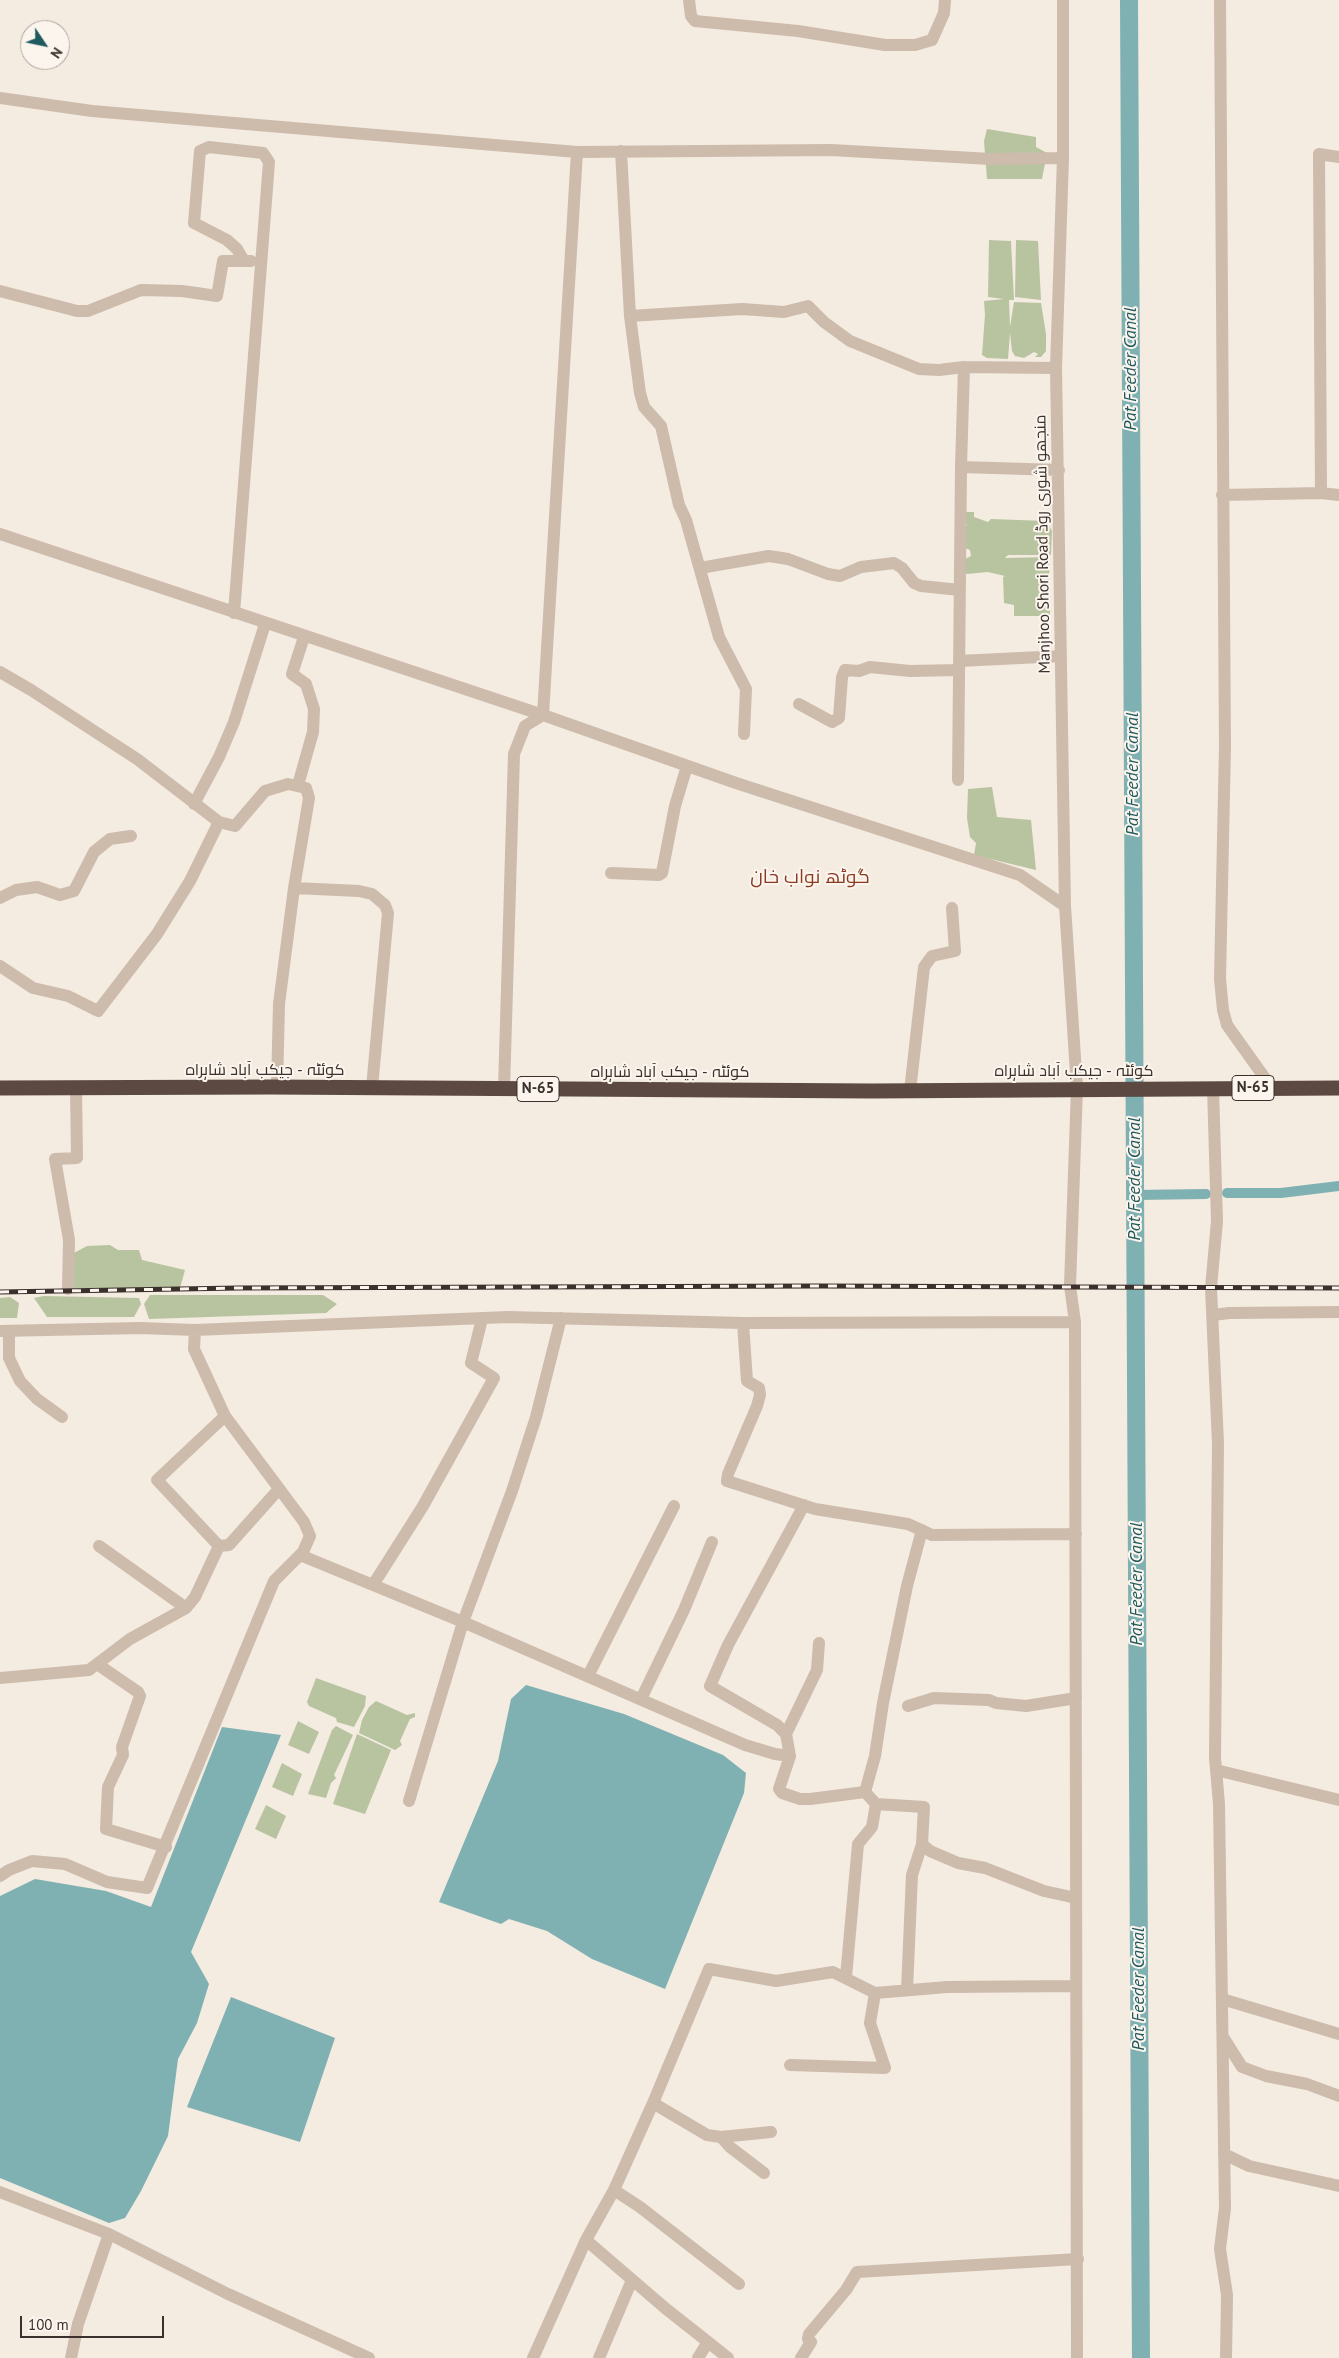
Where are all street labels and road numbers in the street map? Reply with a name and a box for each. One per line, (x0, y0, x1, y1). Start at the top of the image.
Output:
street label: Manjhoo Shori Road منجھو شوری روڈ (1031, 414, 1055, 674)
street label: کوئٹہ - جیکب آباد شاہراہ (185, 1060, 345, 1080)
street label: کوئٹہ - جیکب آباد شاہراہ (994, 1061, 1154, 1081)
street label: کوئٹہ - جیکب آباد شاہراہ (590, 1062, 750, 1082)
road number: N-65 (517, 1076, 559, 1102)
road number: N-65 (1232, 1076, 1274, 1100)

